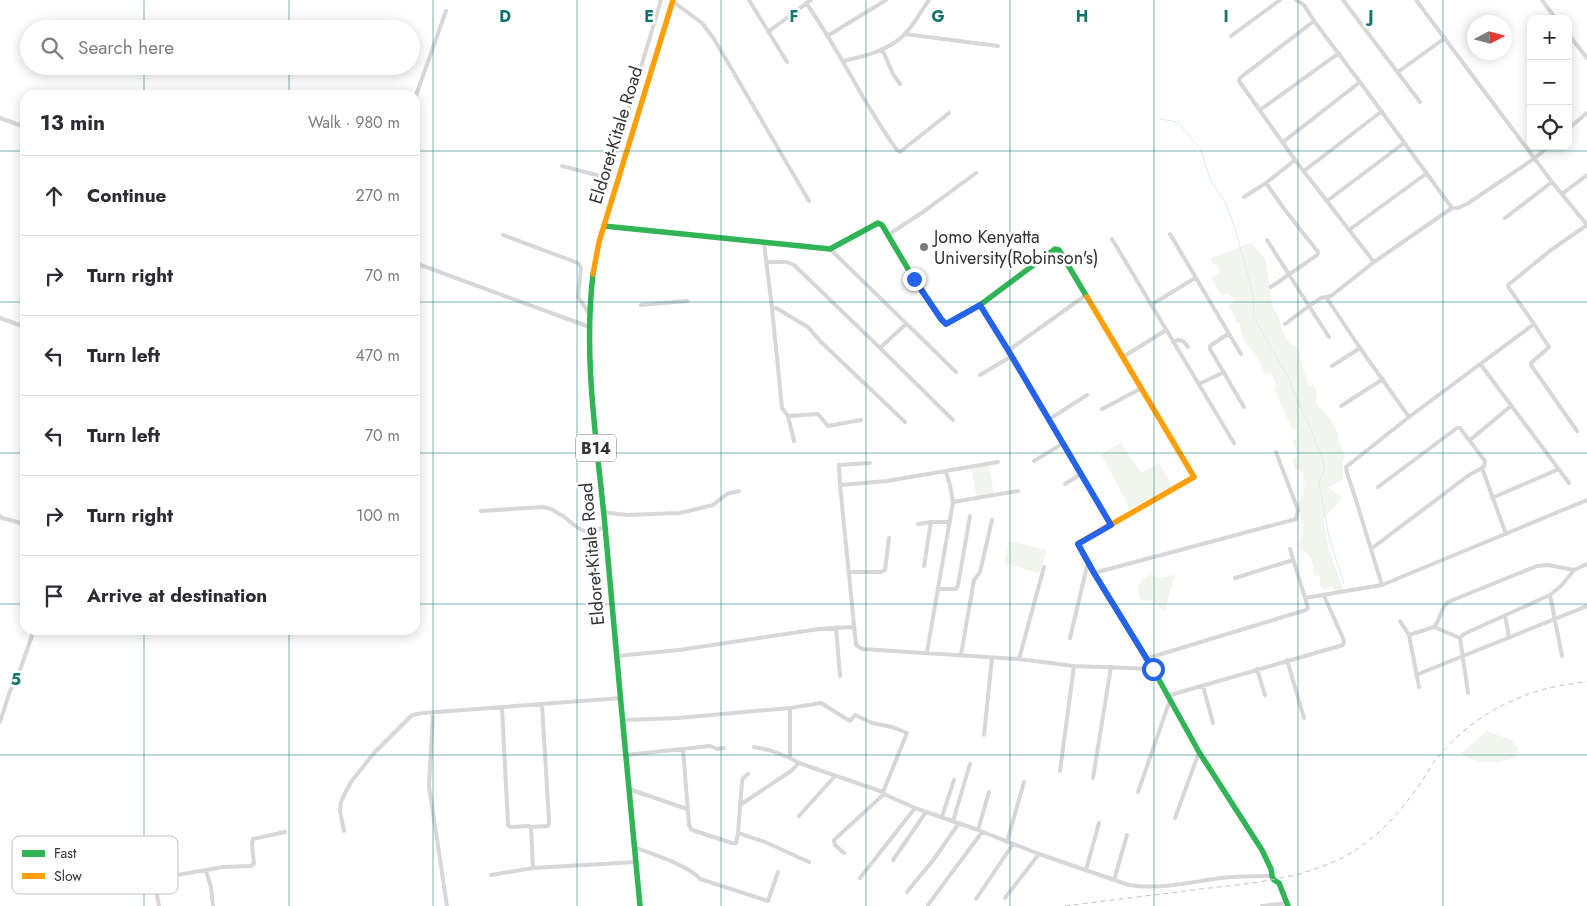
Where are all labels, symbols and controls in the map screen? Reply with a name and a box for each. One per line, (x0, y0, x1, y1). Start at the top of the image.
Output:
text: D (499, 5, 511, 28)
text: E (644, 5, 654, 28)
text: F (790, 5, 798, 28)
text: G (931, 5, 945, 28)
text: H (1076, 5, 1088, 28)
text: I (1223, 5, 1229, 28)
text: J (1365, 5, 1374, 28)
north arrow (1467, 15, 1512, 60)
map controls (1527, 15, 1572, 150)
button: + (1527, 15, 1572, 60)
search box (20, 20, 420, 75)
icon: search (38, 34, 66, 62)
text: Search here (78, 34, 174, 61)
button: − (1527, 60, 1572, 105)
street label: Eldoret-Kitale Road (583, 63, 649, 207)
button: locate (1527, 105, 1572, 150)
text: 13 min (40, 108, 105, 138)
text: Walk · 980 m (308, 111, 400, 134)
icon: ahead (40, 182, 68, 210)
text: Continue (87, 182, 166, 209)
text: 270 m (356, 184, 400, 207)
place label: Jomo Kenyatta University(Robinson's) (932, 224, 1099, 271)
marker: Jomo Kenyatta University(Robinson's) (918, 241, 930, 253)
icon: right (40, 262, 68, 290)
text: Turn right (87, 262, 173, 289)
text: 70 m (365, 264, 400, 287)
route end (903, 268, 926, 291)
icon: left (40, 342, 68, 370)
text: Turn left (87, 342, 160, 369)
text: 470 m (355, 344, 400, 367)
icon: left (40, 422, 68, 450)
text: Turn left (87, 422, 160, 449)
text: 70 m (365, 424, 400, 447)
road number: B14 (576, 434, 616, 462)
street label: Eldoret-Kitale Road (573, 482, 611, 626)
icon: right (40, 502, 68, 530)
text: Turn right (87, 502, 173, 529)
text: 100 m (356, 504, 400, 527)
icon: arrive (40, 582, 68, 610)
text: Arrive at destination (87, 582, 267, 609)
route start (1142, 658, 1165, 681)
text: 5 (11, 668, 21, 691)
legend (12, 836, 178, 894)
text: Fast (54, 843, 77, 863)
text: Slow (54, 866, 82, 886)

